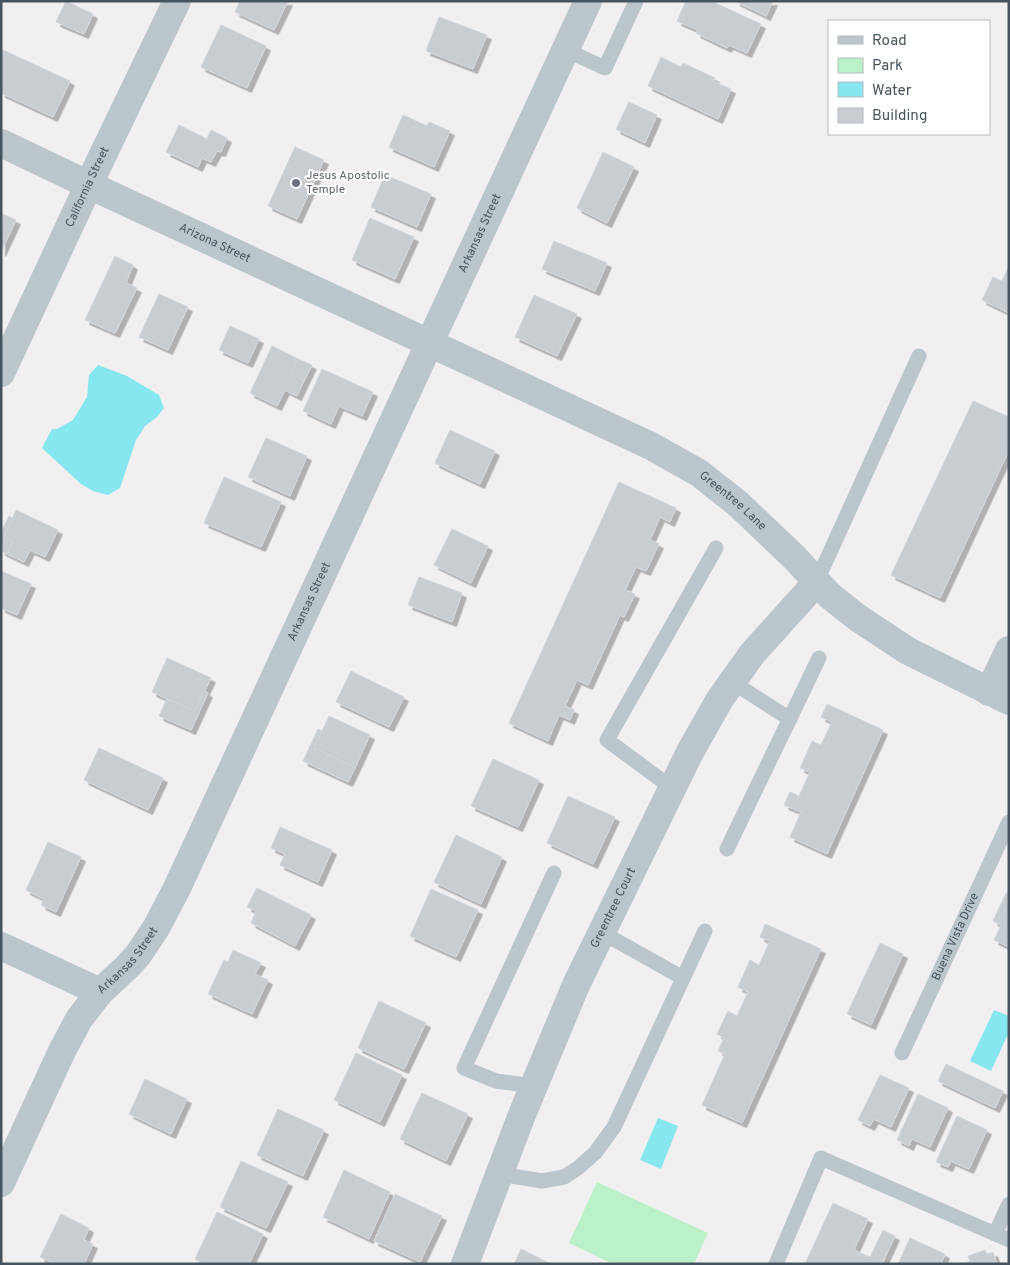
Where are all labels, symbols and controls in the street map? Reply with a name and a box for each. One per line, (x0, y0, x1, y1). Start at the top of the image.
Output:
legend (828, 20, 990, 135)
text: Road (872, 32, 907, 51)
text: Park (872, 57, 903, 76)
text: Water (872, 82, 912, 101)
text: Building (872, 107, 927, 126)
street label: California Street (62, 144, 114, 230)
place label: Jesus Apostolic Temple (306, 168, 390, 198)
marker: Jesus Apostolic Temple (290, 177, 302, 189)
street label: Arkansas Street (455, 191, 506, 276)
street label: Arizona Street (176, 220, 253, 267)
street label: Greentree Lane (696, 468, 769, 534)
street label: Arkansas Street (284, 560, 335, 644)
street label: Greentree Court (587, 865, 640, 951)
street label: Buena Vista Drive (929, 890, 983, 983)
street label: Arkansas Street (94, 924, 162, 998)

